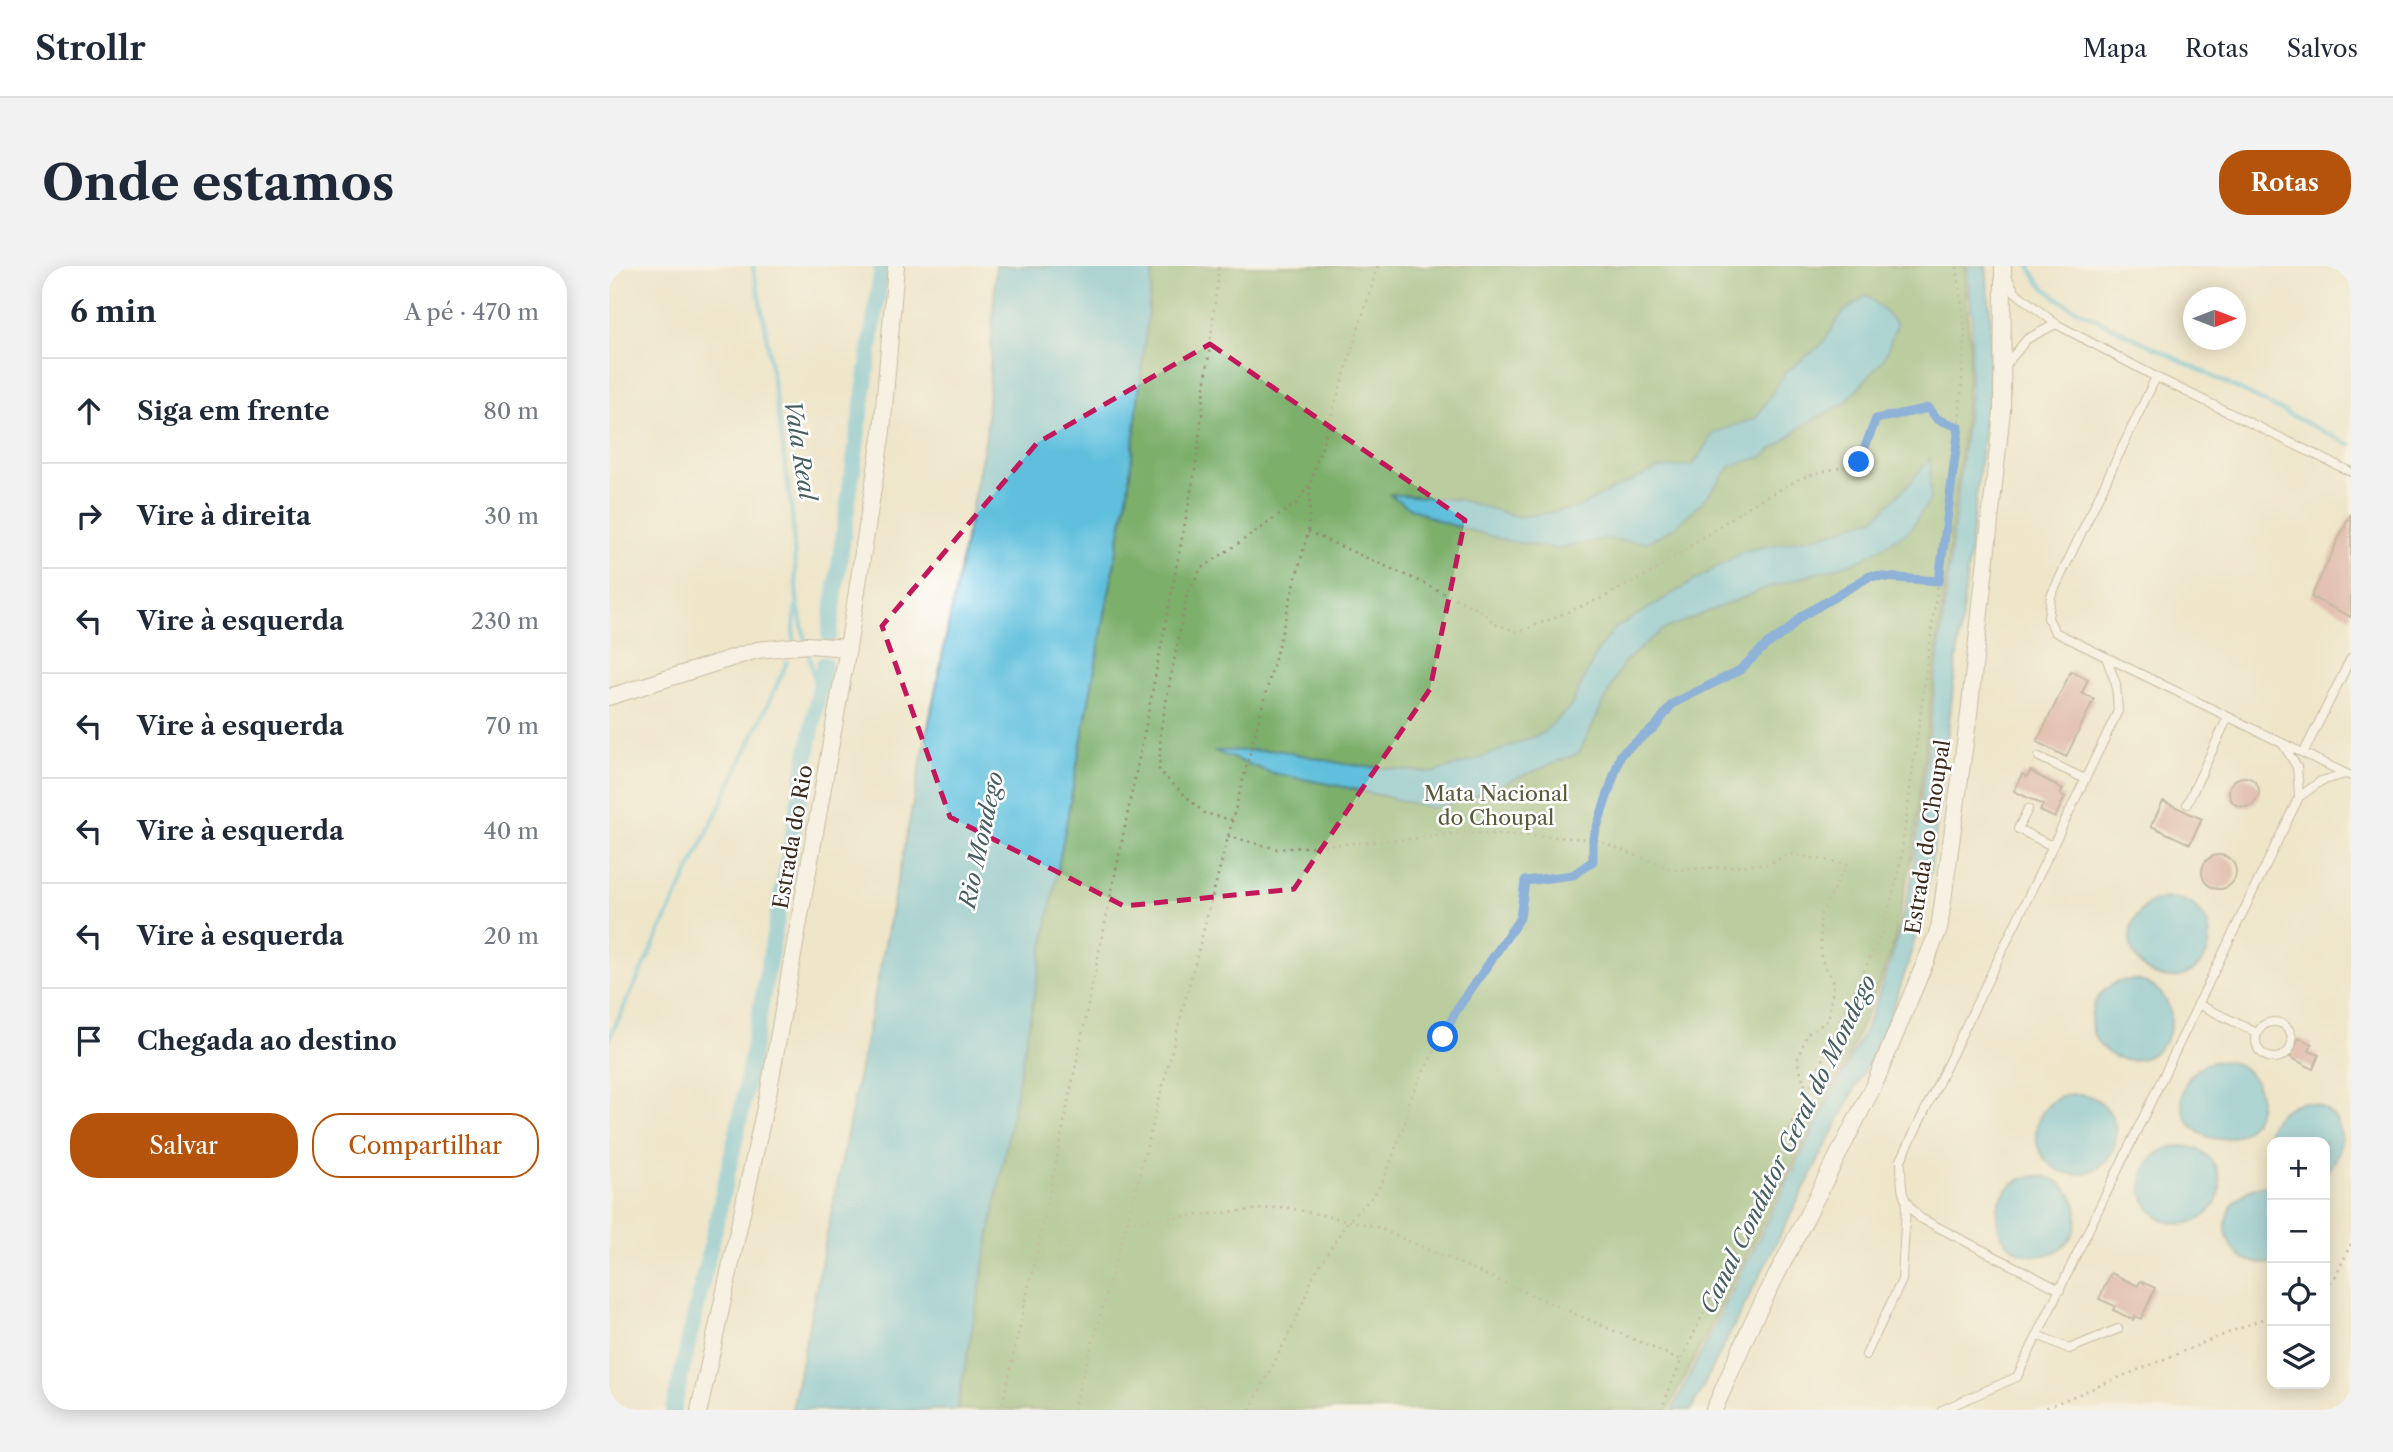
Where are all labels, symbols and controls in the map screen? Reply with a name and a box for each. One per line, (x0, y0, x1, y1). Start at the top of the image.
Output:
text: Strollr (35, 28, 146, 69)
text: Mapa (2083, 34, 2147, 63)
text: Rotas (2185, 34, 2249, 63)
text: Salvos (2287, 34, 2358, 63)
button: Rotas (2219, 150, 2351, 215)
text: Onde estamos (42, 152, 394, 213)
north arrow (2183, 287, 2246, 350)
text: 6 min (70, 293, 157, 330)
text: A pé · 470 m (404, 298, 539, 326)
icon: ahead (70, 392, 108, 430)
text: Siga em frente (137, 395, 330, 427)
text: 80 m (483, 397, 539, 425)
water label: Vala Real (778, 398, 822, 505)
route end (1843, 446, 1874, 477)
icon: right (70, 497, 108, 535)
text: Vire à direita (137, 500, 311, 532)
text: 30 m (484, 502, 539, 530)
icon: left (70, 602, 108, 640)
text: Vire à esquerda (137, 605, 344, 637)
text: 230 m (471, 607, 539, 635)
icon: left (70, 707, 108, 745)
text: Vire à esquerda (137, 710, 344, 742)
text: 70 m (486, 712, 539, 740)
street label: Estrada do Choupal (1900, 738, 1955, 936)
street label: Estrada do Rio (768, 763, 817, 911)
water label: Rio Mondego (952, 769, 1009, 913)
park label: Mata Nacional do Choupal (1424, 781, 1568, 830)
icon: left (70, 812, 108, 850)
text: Vire à esquerda (137, 815, 344, 847)
text: 40 m (484, 817, 539, 845)
icon: left (70, 917, 108, 955)
text: Vire à esquerda (137, 920, 344, 952)
text: 20 m (484, 922, 539, 950)
water label: Canal Condutor Geral do Mondego (1694, 970, 1882, 1318)
route start (1427, 1021, 1458, 1052)
icon: arrive (70, 1022, 108, 1060)
text: Chegada ao destino (137, 1025, 397, 1057)
button: Salvar (70, 1113, 298, 1178)
button: Compartilhar (312, 1113, 539, 1178)
map controls (2267, 1137, 2330, 1389)
button: + (2267, 1137, 2330, 1200)
button: − (2267, 1200, 2330, 1263)
button: locate (2267, 1263, 2330, 1326)
button: layers (2267, 1326, 2330, 1389)

